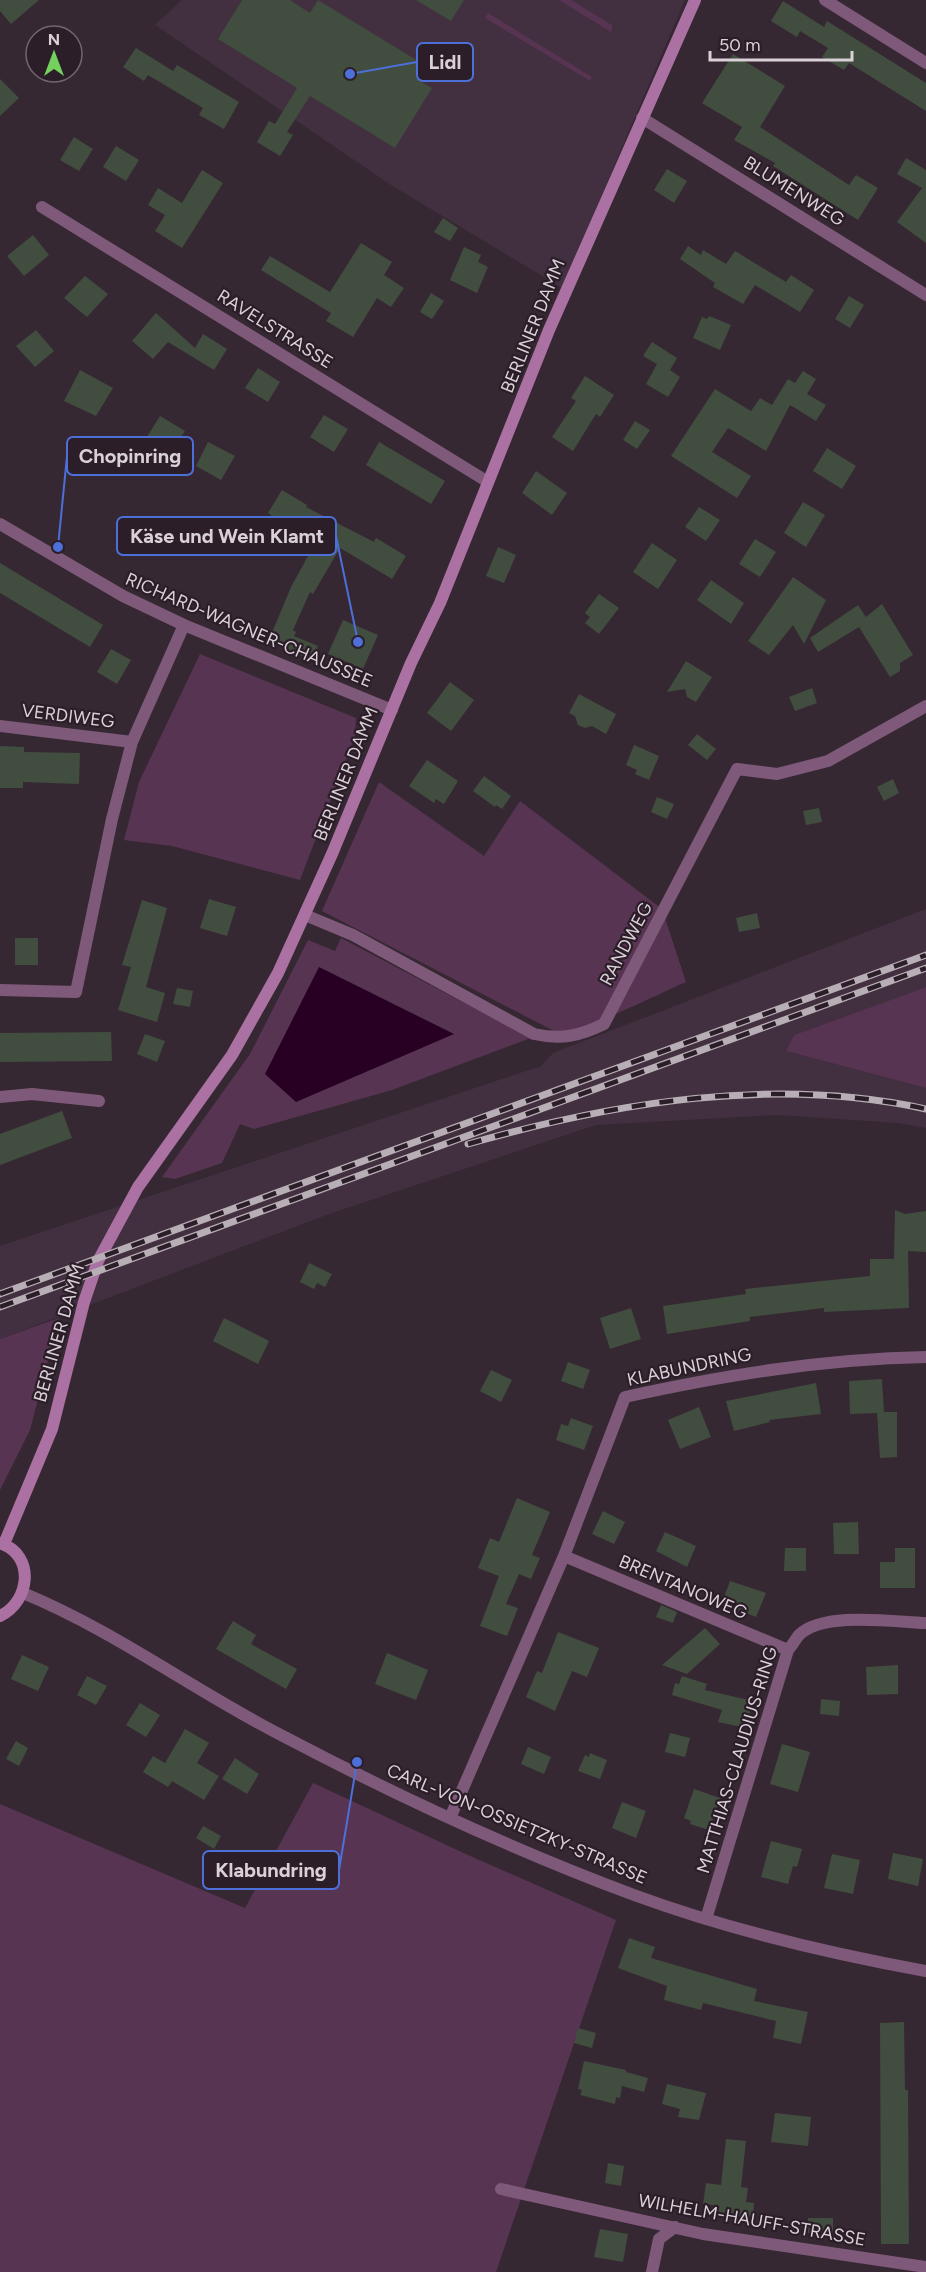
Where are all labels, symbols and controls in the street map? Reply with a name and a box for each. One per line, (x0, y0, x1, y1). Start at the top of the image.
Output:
north arrow (24, 24, 84, 84)
scale bar (710, 24, 852, 62)
text: N (48, 30, 60, 49)
text: 50 m (719, 34, 761, 56)
callout: Lidl (417, 43, 473, 81)
text: Lidl (429, 50, 461, 74)
street label: BLUMENWEG (740, 151, 849, 231)
street label: BERLINER DAMM (496, 256, 570, 396)
street label: RAVELSTRASSE (213, 285, 337, 373)
callout: Chopinring (67, 437, 193, 475)
text: Chopinring (79, 444, 181, 468)
callout: Käse und Wein Klamt (117, 517, 336, 555)
text: Käse und Wein Klamt (130, 524, 324, 548)
street label: RICHARD-WAGNER-CHAUSSEE (122, 568, 376, 692)
street label: VERDIWEG (20, 699, 116, 733)
street label: BERLINER DAMM (309, 704, 383, 844)
street label: RANDWEG (595, 898, 657, 989)
street label: BERLINER DAMM (29, 1261, 89, 1405)
street label: KLABUNDRING (625, 1343, 753, 1391)
street label: BRENTANOWEG (616, 1550, 751, 1624)
street label: MATTHIAS-CLAUDIUS-RING (692, 1644, 782, 1876)
street label: CARL-VON-OSSIETZKY-STRASSE (383, 1759, 651, 1889)
callout: Klabundring (203, 1851, 339, 1889)
text: Klabundring (215, 1858, 327, 1882)
street label: WILHELM-HAUFF-STRASSE (637, 2189, 867, 2251)

